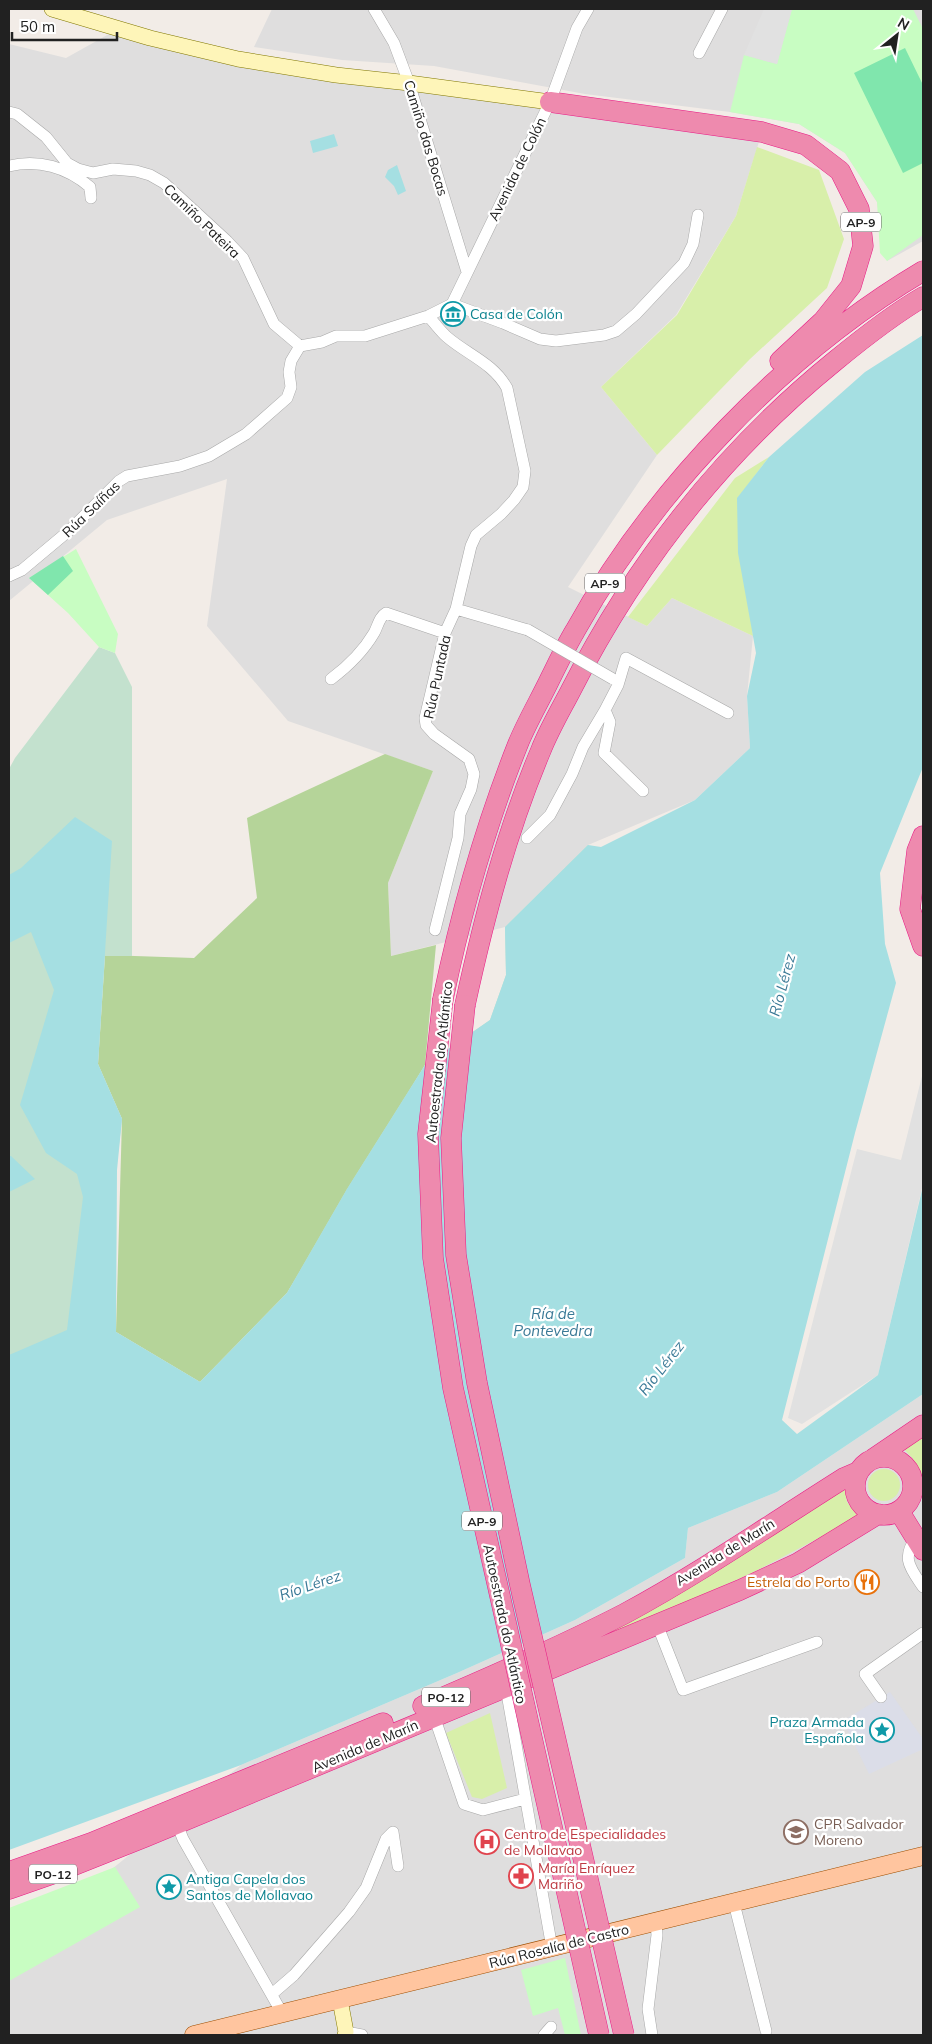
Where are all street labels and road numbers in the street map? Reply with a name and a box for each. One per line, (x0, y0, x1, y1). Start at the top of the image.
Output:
street label: Camiño das Bocas (400, 78, 452, 198)
street label: Avenida de Colón (484, 114, 550, 224)
street label: Camiño Pateira (160, 180, 244, 262)
road number: AP-9 (841, 212, 881, 232)
street label: Rúa Saíñas (58, 477, 124, 541)
road number: AP-9 (585, 574, 625, 592)
street label: Rúa Puntada (419, 633, 455, 721)
street label: Autoestrada do Atlántico (422, 980, 456, 1144)
road number: AP-9 (462, 1512, 502, 1530)
street label: Avenida de Marín (672, 1514, 778, 1590)
street label: Autoestrada do Atlántico (479, 1543, 531, 1705)
road number: PO-12 (422, 1688, 470, 1706)
street label: Avenida de Marín (309, 1716, 421, 1776)
road number: PO-12 (29, 1865, 77, 1884)
street label: Rúa Rosalía de Castro (487, 1920, 631, 1972)

